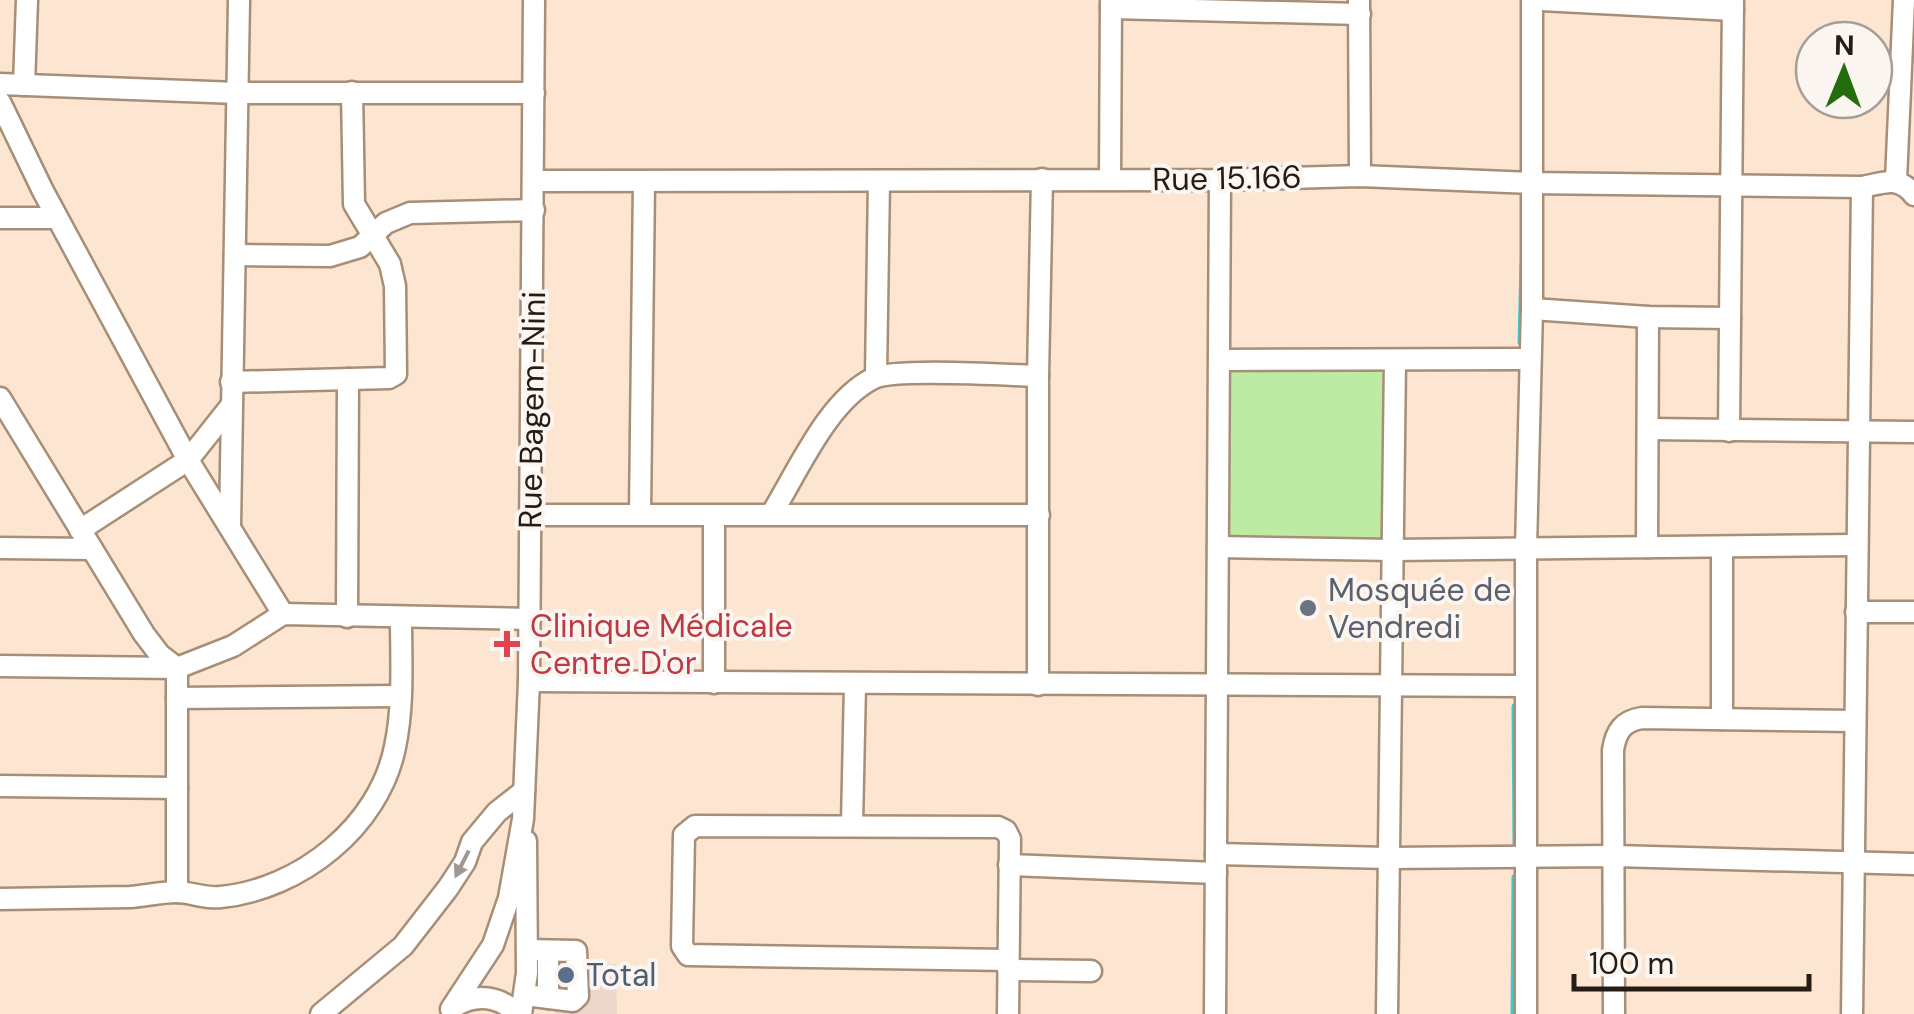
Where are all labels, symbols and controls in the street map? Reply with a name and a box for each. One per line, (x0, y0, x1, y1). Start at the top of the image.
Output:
north arrow (1794, 20, 1894, 120)
text: N (1834, 27, 1855, 64)
street label: Rue 15.166 (1152, 156, 1302, 200)
street label: Rue Bagem-Nini (509, 291, 555, 529)
place label: Mosquée de Vendredi (1328, 569, 1511, 648)
marker: Mosquée de Vendredi (1297, 597, 1319, 619)
place label: Clinique Médicale Centre D'or (530, 605, 793, 684)
marker: Clinique Médicale Centre D'or (494, 631, 520, 657)
one-way arrow (453, 849, 470, 878)
scale bar (1574, 929, 1809, 991)
text: 100 m (1589, 944, 1674, 983)
place label: Total (586, 954, 657, 996)
marker: Total (555, 964, 577, 986)

